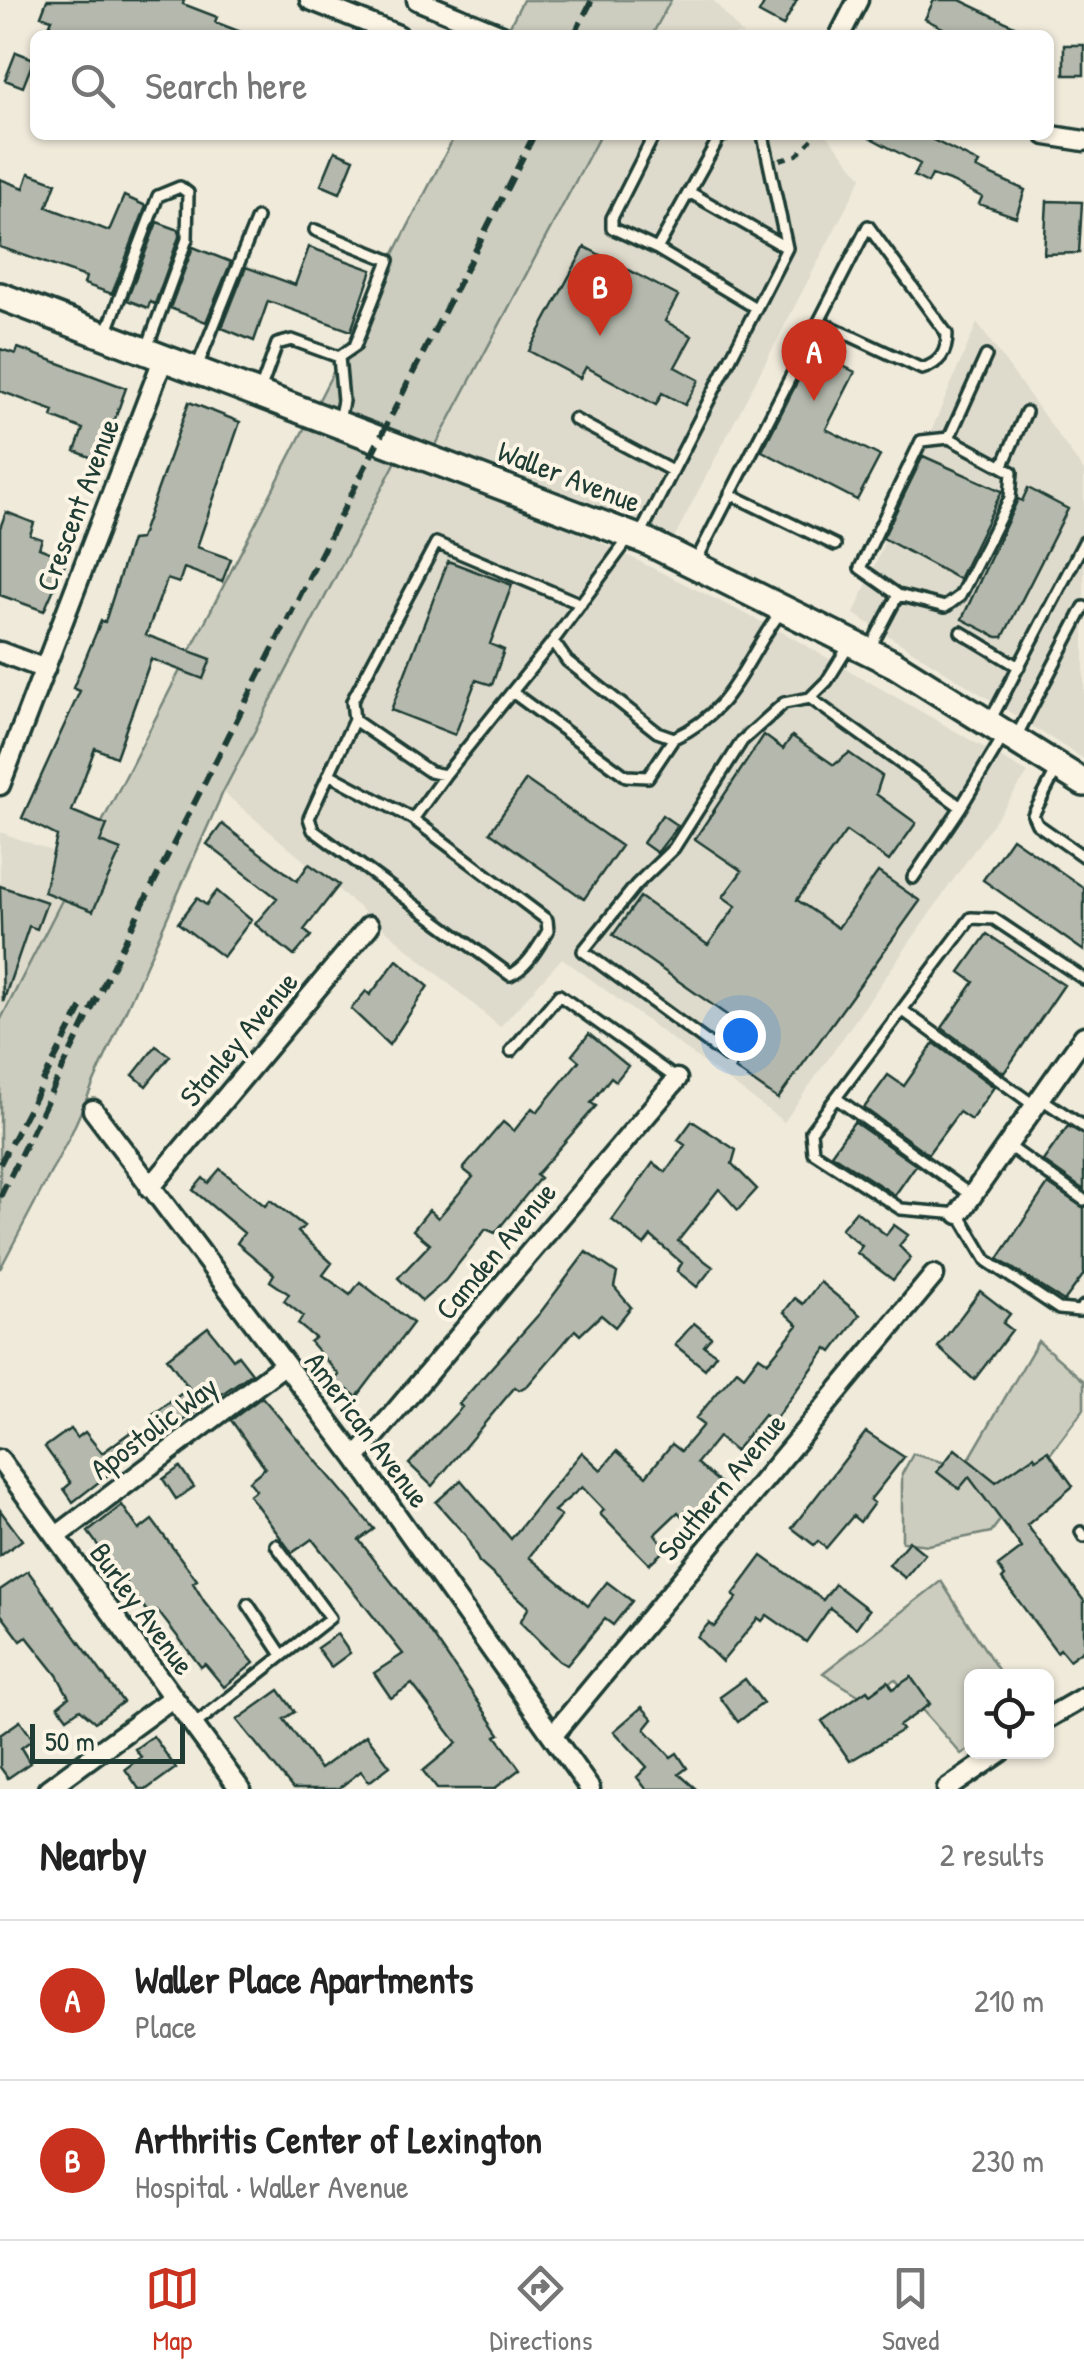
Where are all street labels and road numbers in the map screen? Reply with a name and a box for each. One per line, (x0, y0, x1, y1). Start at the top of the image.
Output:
street label: Crescent Avenue (26, 413, 128, 597)
street label: Waller Avenue (492, 431, 646, 522)
street label: Stanley Avenue (170, 962, 307, 1114)
street label: Camden Avenue (426, 1173, 565, 1328)
street label: American Avenue (296, 1343, 440, 1515)
street label: Apostolic Way (82, 1366, 225, 1488)
street label: Southern Avenue (648, 1404, 795, 1568)
street label: Burley Avenue (81, 1534, 204, 1683)

